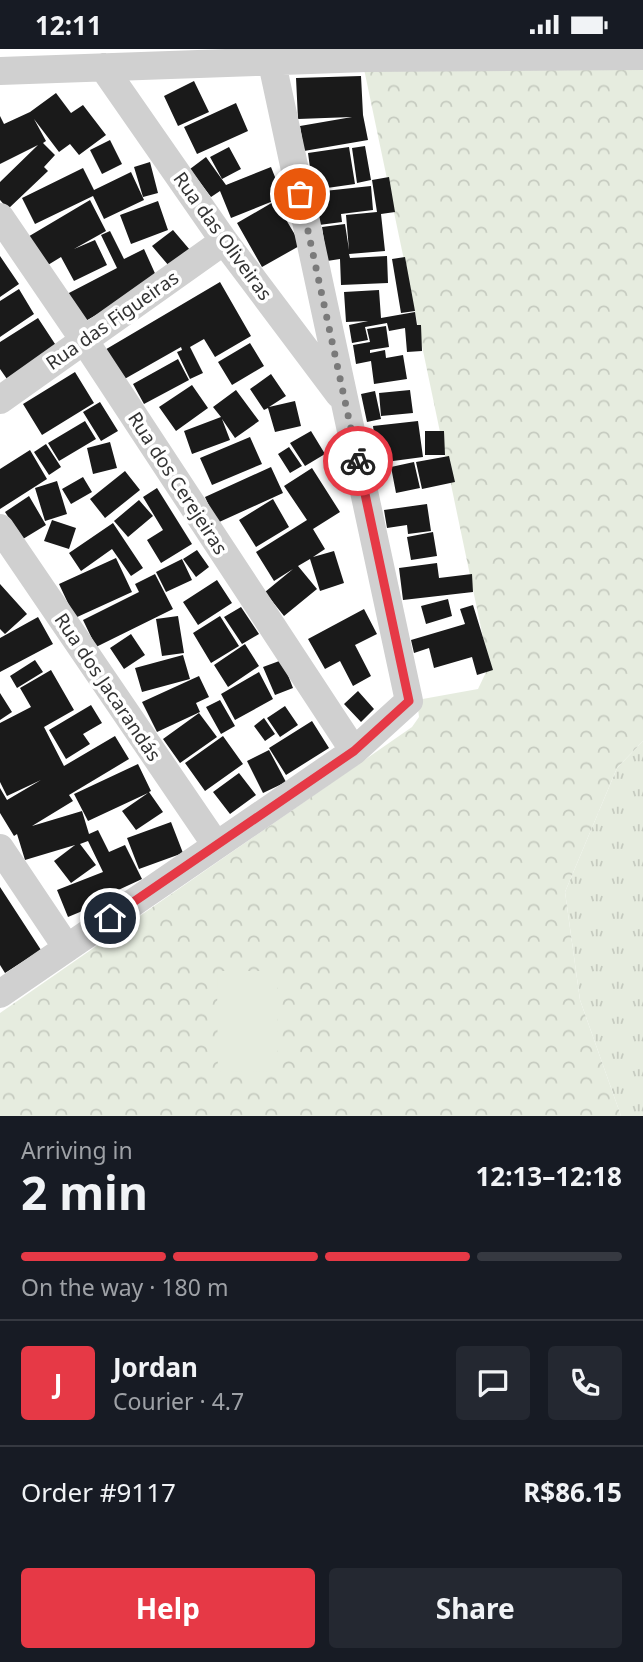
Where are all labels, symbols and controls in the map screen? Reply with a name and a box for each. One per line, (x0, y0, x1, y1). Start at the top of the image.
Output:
text: 12:11 (35, 7, 102, 43)
pin (270, 164, 330, 224)
street label: Rua das Oliveiras (168, 167, 278, 305)
icon: bag (281, 175, 319, 213)
street label: Rua das Figueiras (40, 264, 184, 376)
street label: Rua dos Cerejeiras (122, 407, 234, 559)
courier (323, 426, 393, 496)
icon: bike (339, 442, 377, 480)
street label: Rua dos Jacarandás (49, 608, 167, 766)
pin (80, 888, 140, 948)
icon: home (91, 899, 129, 937)
text: Arriving in (21, 1134, 133, 1166)
text: 12:13–12:18 (475, 1158, 622, 1194)
text: 2 min (21, 1161, 148, 1223)
text: On the way · 180 m (21, 1271, 228, 1303)
button: chat (456, 1346, 530, 1420)
button: phone (548, 1346, 622, 1420)
text: Jordan (113, 1349, 198, 1385)
text: J (54, 1365, 62, 1401)
text: Courier · 4.7 (113, 1385, 244, 1417)
text: Order #9117 (21, 1474, 176, 1510)
text: R$86.15 (523, 1474, 622, 1510)
button: Help (21, 1568, 315, 1648)
button: Share (329, 1568, 622, 1648)

